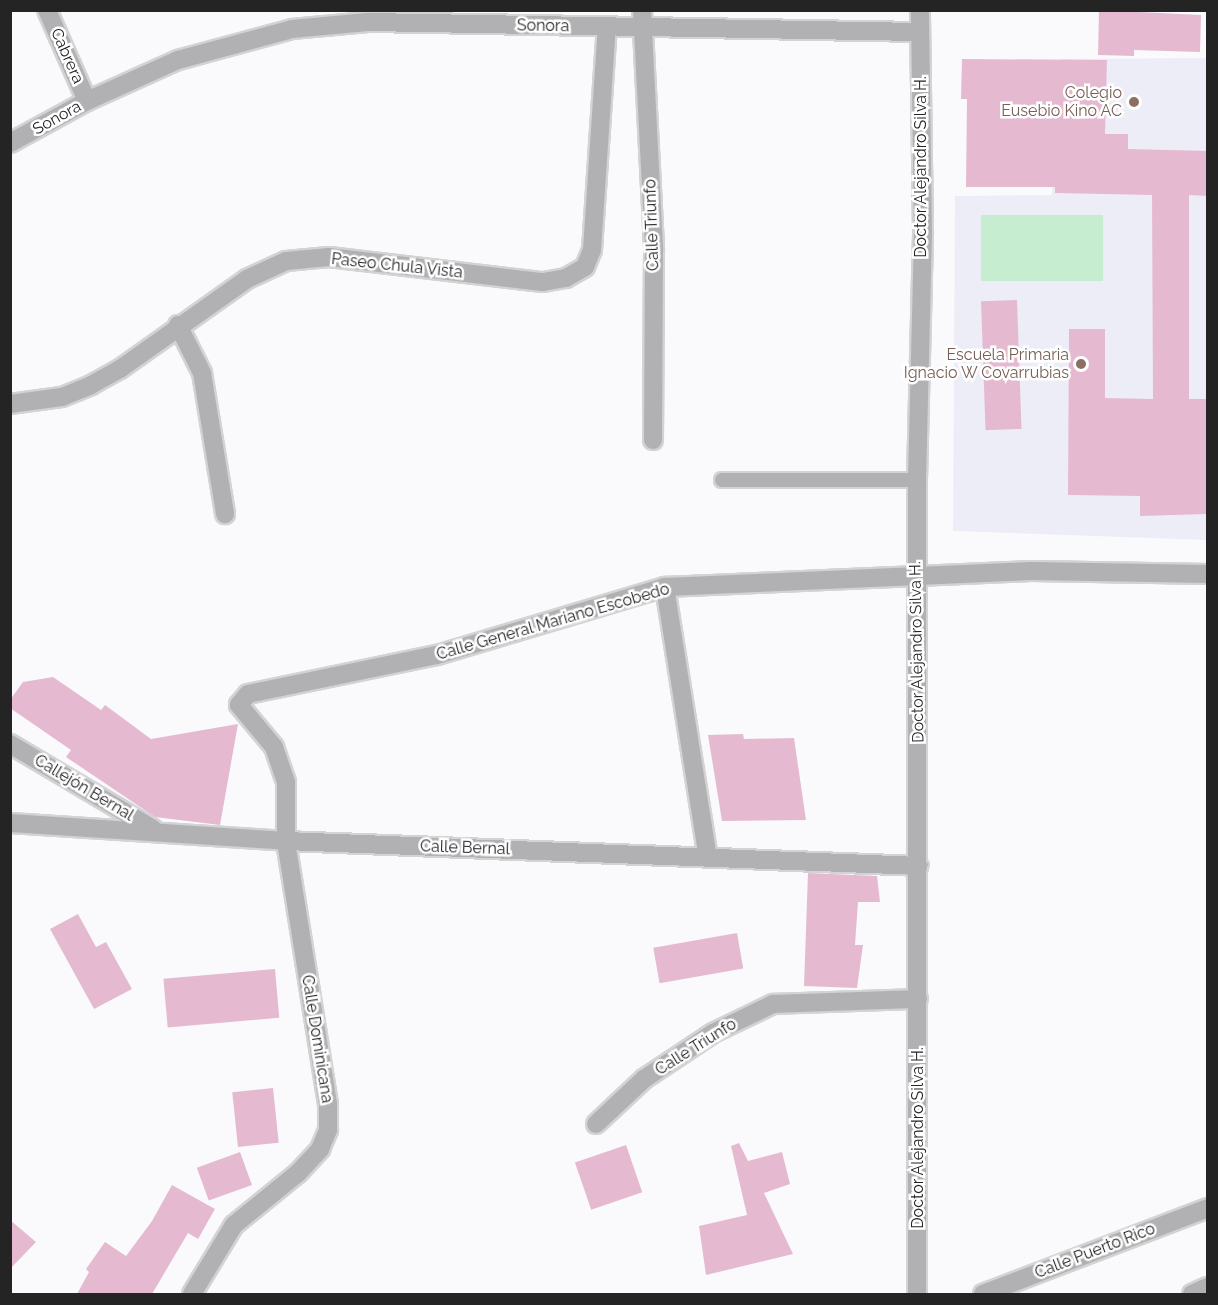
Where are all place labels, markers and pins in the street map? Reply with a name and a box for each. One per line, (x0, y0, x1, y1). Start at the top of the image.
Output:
place label: Colegio Eusebio Kino AC (1001, 83, 1122, 121)
marker: Colegio Eusebio Kino AC (1127, 95, 1141, 109)
place label: Escuela Primaria Ignacio W Covarrubias (903, 345, 1069, 383)
marker: Escuela Primaria Ignacio W Covarrubias (1074, 357, 1088, 371)

